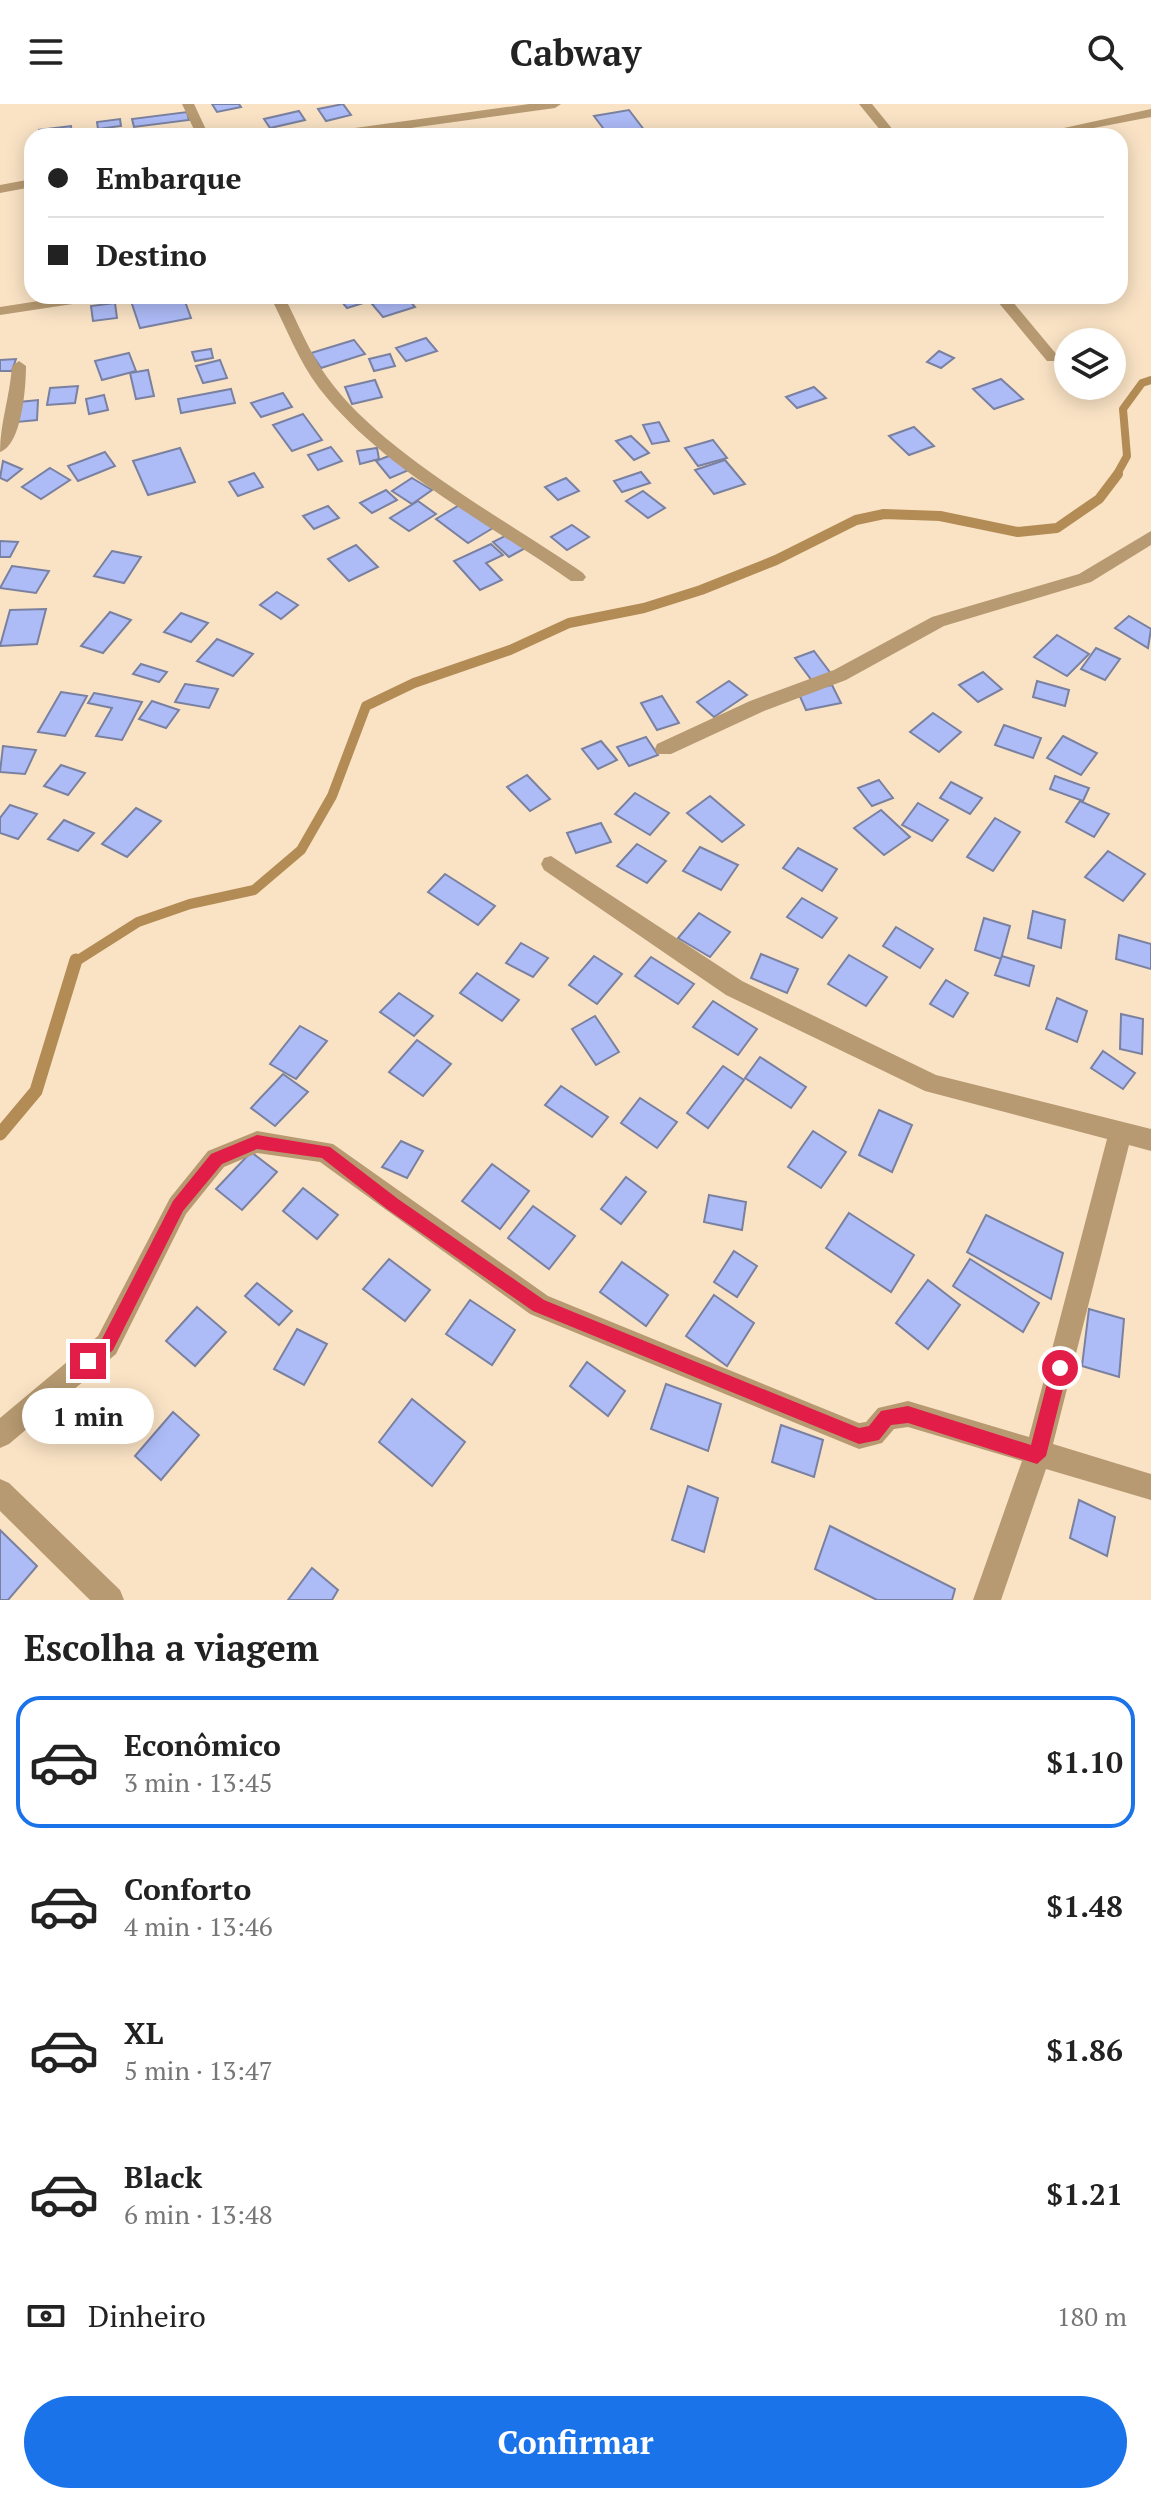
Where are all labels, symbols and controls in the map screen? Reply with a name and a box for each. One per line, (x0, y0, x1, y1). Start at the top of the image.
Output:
text: Cabway (510, 29, 641, 76)
icon: menu (24, 30, 68, 74)
icon: search (1083, 30, 1127, 74)
text: Embarque (96, 158, 242, 198)
text: Destino (96, 235, 207, 275)
map controls (1054, 328, 1126, 400)
button: layers (1054, 328, 1126, 400)
route end (70, 1343, 106, 1379)
route start (1042, 1350, 1078, 1386)
callout: 1 min (22, 1389, 154, 1445)
text: 1 min (52, 1399, 124, 1433)
text: Escolha a viagem (24, 1624, 319, 1671)
text: Econômico (124, 1725, 281, 1765)
icon: car (28, 1726, 100, 1798)
text: $1.10 (1046, 1742, 1123, 1782)
text: 3 min · 13:45 (124, 1765, 273, 1799)
text: Conforto (124, 1869, 251, 1909)
icon: car (28, 1870, 100, 1942)
text: $1.48 (1046, 1886, 1123, 1926)
text: 4 min · 13:46 (124, 1909, 273, 1943)
text: XL (124, 2013, 163, 2053)
icon: car (28, 2014, 100, 2086)
text: $1.86 (1046, 2030, 1123, 2070)
text: 5 min · 13:47 (124, 2053, 273, 2087)
text: Black (124, 2157, 202, 2197)
icon: car (28, 2158, 100, 2230)
text: $1.21 (1046, 2174, 1123, 2214)
text: 6 min · 13:48 (124, 2197, 273, 2231)
icon: cash (24, 2294, 68, 2338)
text: Dinheiro (88, 2296, 206, 2336)
text: 180 m (1057, 2299, 1127, 2333)
button: Confirmar (24, 2396, 1127, 2488)

